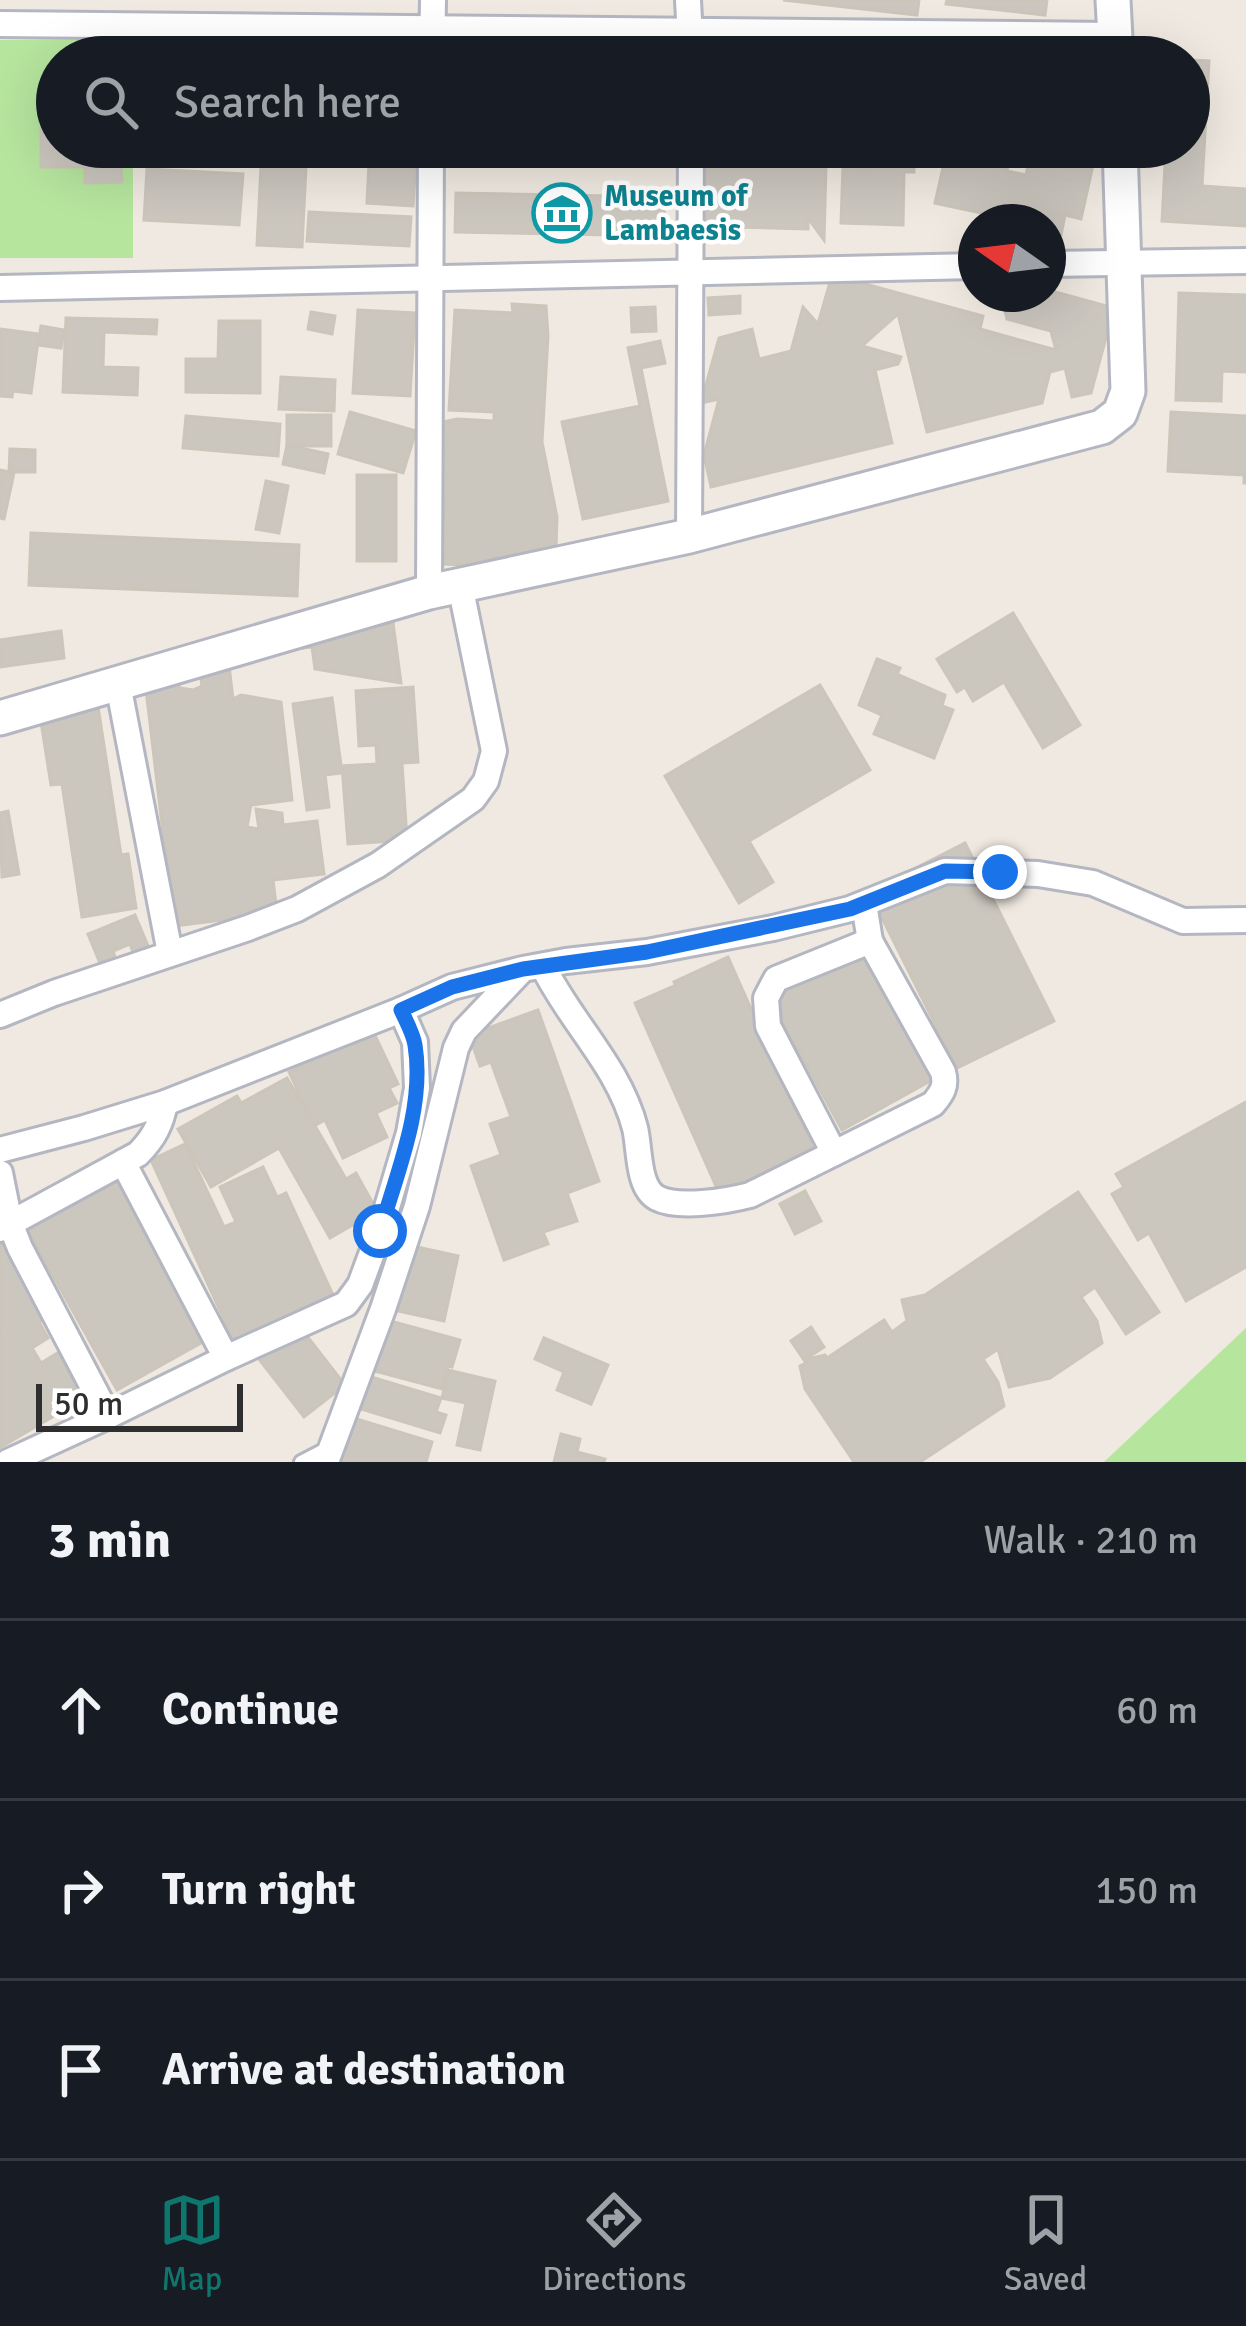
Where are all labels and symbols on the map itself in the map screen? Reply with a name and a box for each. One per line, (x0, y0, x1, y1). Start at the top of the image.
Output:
place label: Museum of Lambaesis (604, 178, 750, 249)
museum icon: Museum of Lambaesis (531, 182, 593, 244)
north arrow (958, 204, 1066, 312)
route end (973, 845, 1027, 899)
route start (353, 1204, 407, 1258)
scale bar (36, 1378, 243, 1431)

